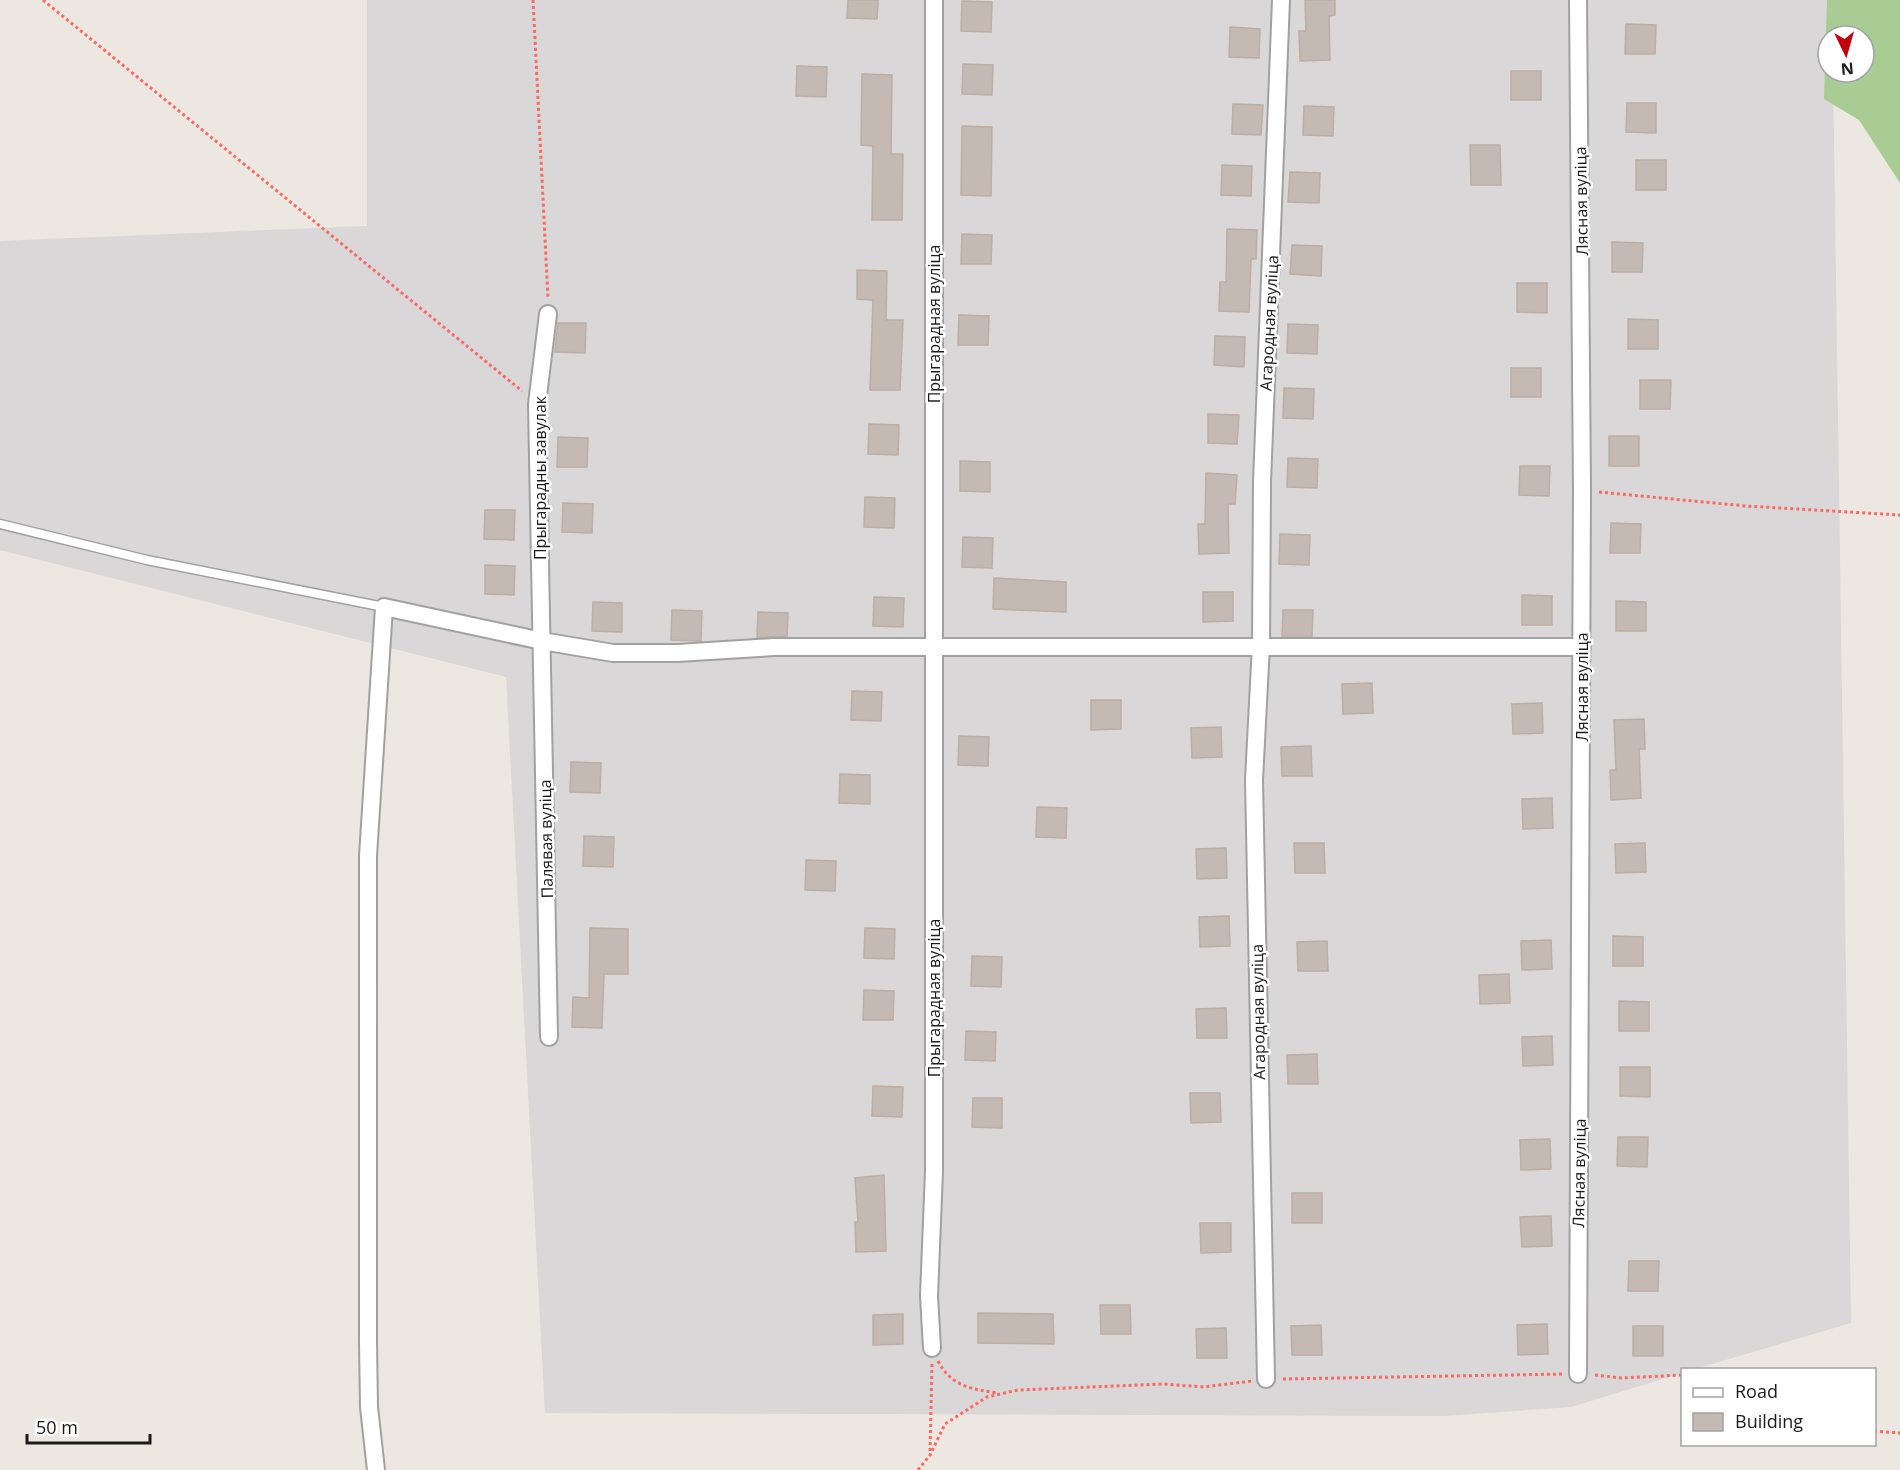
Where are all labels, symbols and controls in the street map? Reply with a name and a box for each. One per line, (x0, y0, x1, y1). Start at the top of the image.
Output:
north arrow (1816, 24, 1876, 84)
text: N (1840, 57, 1855, 80)
street label: Лясная вуліца (1569, 146, 1593, 256)
street label: Прыгарадная вуліца (923, 245, 945, 403)
street label: Агародная вуліца (1254, 255, 1284, 391)
street label: Прыгарадны завулак (529, 395, 551, 560)
street label: Лясная вуліца (1571, 632, 1593, 742)
street label: Палявая вуліца (534, 779, 558, 899)
street label: Прыгарадная вуліца (923, 919, 945, 1077)
street label: Агародная вуліца (1246, 944, 1270, 1080)
street label: Лясная вуліца (1567, 1118, 1591, 1228)
legend (1681, 1368, 1876, 1446)
text: Road (1735, 1379, 1778, 1403)
scale bar (27, 1407, 150, 1445)
text: Building (1735, 1409, 1803, 1433)
text: 50 m (36, 1415, 78, 1439)

